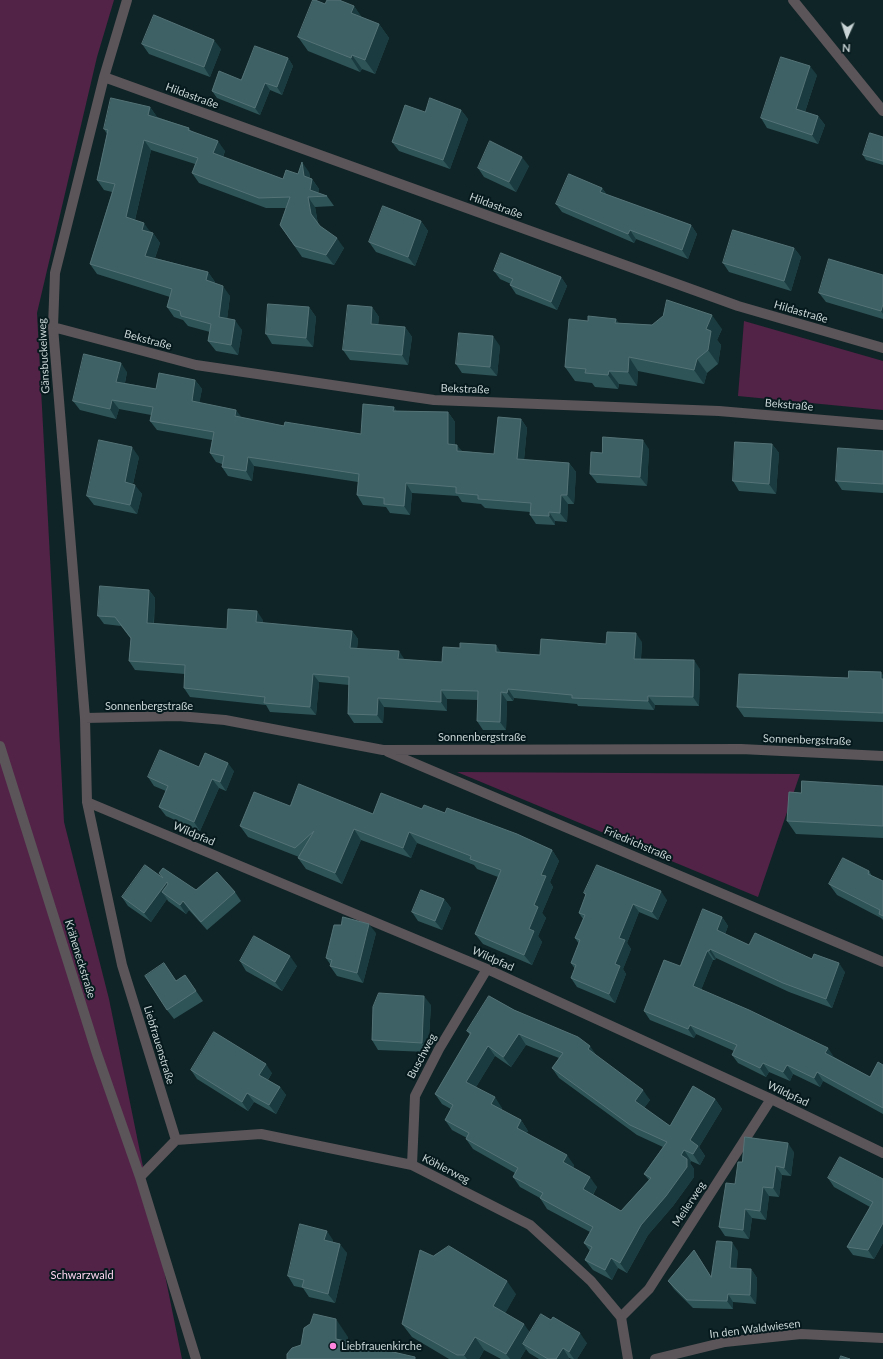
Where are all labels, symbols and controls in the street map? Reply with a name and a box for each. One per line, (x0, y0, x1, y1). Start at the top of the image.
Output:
north arrow (827, 16, 867, 56)
text: N (842, 42, 851, 55)
street label: Hildastraße (164, 80, 220, 112)
street label: Hildastraße (468, 190, 524, 222)
street label: Hildastraße (773, 298, 829, 326)
street label: Gänsbuckelweg (35, 318, 53, 394)
street label: Bekstraße (123, 327, 173, 353)
street label: Bekstraße (440, 382, 490, 396)
street label: Bekstraße (764, 396, 814, 414)
street label: Sonnenbergstraße (105, 699, 193, 713)
street label: Sonnenbergstraße (438, 730, 526, 744)
street label: Sonnenbergstraße (763, 732, 851, 748)
street label: Wildpfad (171, 819, 217, 849)
street label: Friedrichstraße (602, 824, 674, 864)
street label: Kräheneckstraße (62, 918, 98, 1000)
street label: Wildpfad (470, 944, 516, 974)
street label: Liebfrauenstraße (141, 1004, 177, 1086)
street label: Buschweg (405, 1031, 439, 1081)
street label: Wildpfad (765, 1079, 811, 1109)
street label: Köhlerweg (420, 1151, 472, 1187)
street label: Meilerweg (670, 1179, 708, 1229)
park label: Schwarzwald (50, 1268, 114, 1282)
street label: In den Waldwiesen (709, 1317, 801, 1341)
place label: Liebfrauenkirche (341, 1339, 422, 1353)
marker: Liebfrauenkirche (328, 1341, 338, 1351)

